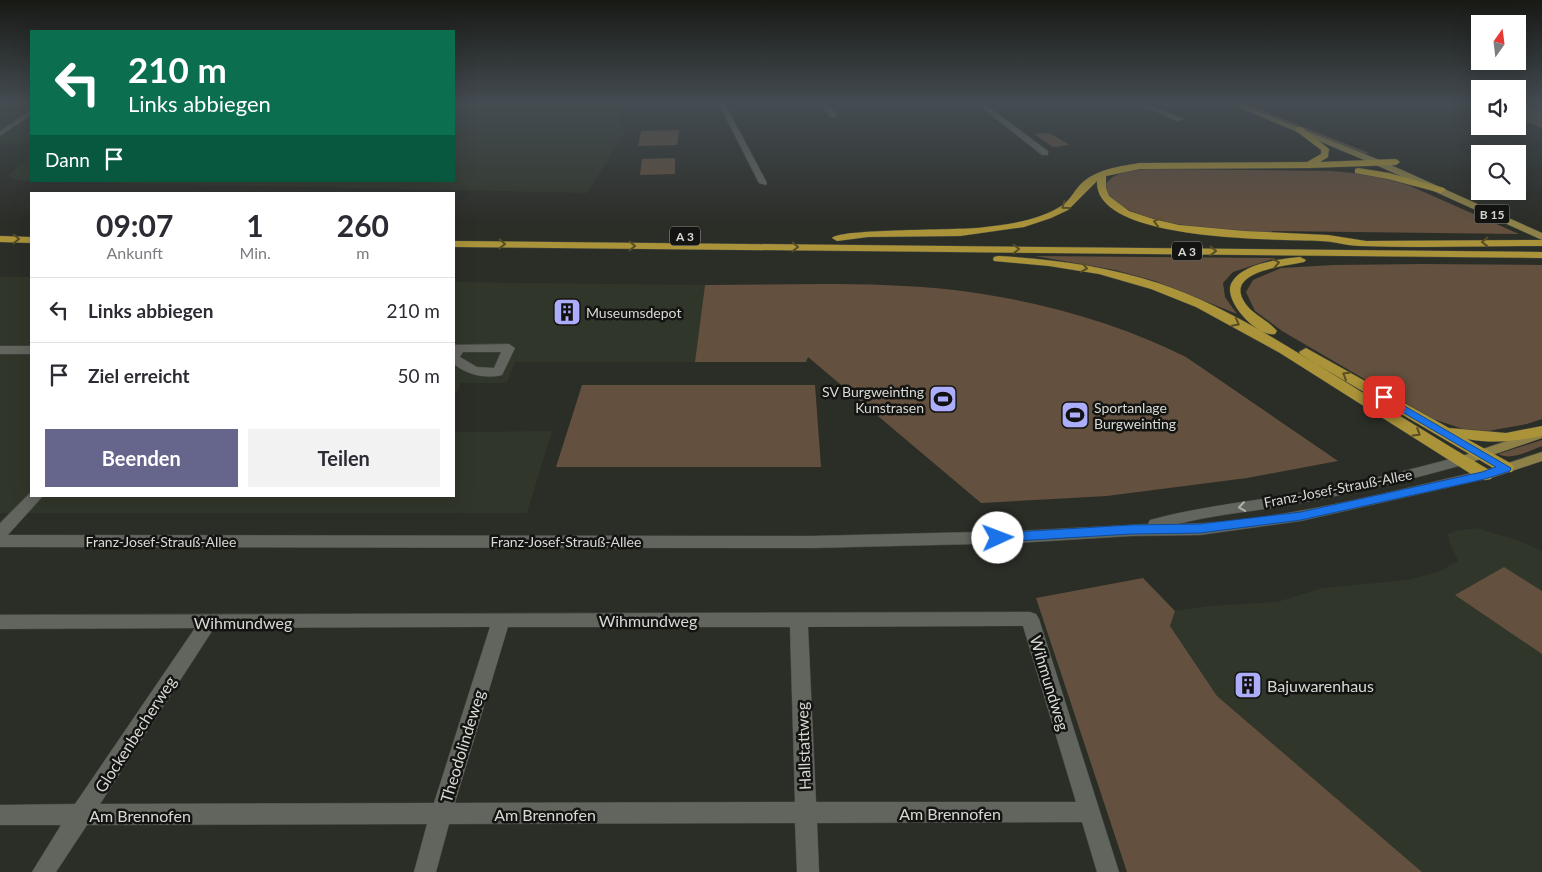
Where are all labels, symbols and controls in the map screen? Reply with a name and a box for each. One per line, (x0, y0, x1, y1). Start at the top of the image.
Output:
north arrow (1471, 15, 1526, 70)
map controls (1471, 15, 1526, 200)
text: 210 m (128, 48, 227, 90)
icon: left (45, 50, 110, 115)
button: sound (1471, 80, 1526, 135)
text: Links abbiegen (128, 90, 271, 117)
icon: arrive (100, 145, 128, 173)
button: search (1471, 145, 1526, 200)
text: Dann (45, 148, 90, 171)
one-way arrow (1061, 200, 1071, 209)
road number: B 15 (1474, 204, 1510, 223)
text: 09:07 (96, 207, 173, 243)
text: 1 (246, 207, 264, 243)
text: 260 (337, 207, 389, 243)
one-way arrow (1153, 218, 1162, 228)
road number: A 3 (670, 227, 700, 246)
one-way arrow (12, 234, 20, 245)
one-way arrow (1481, 237, 1489, 247)
one-way arrow (499, 239, 507, 250)
one-way arrow (628, 241, 636, 251)
one-way arrow (791, 242, 799, 252)
road number: A 3 (1172, 242, 1202, 260)
text: Ankunft (106, 243, 163, 262)
text: Min. (239, 243, 271, 262)
text: m (356, 243, 369, 262)
one-way arrow (1012, 244, 1020, 254)
one-way arrow (1210, 246, 1217, 256)
one-way arrow (1272, 259, 1280, 269)
one-way arrow (1080, 262, 1089, 272)
icon: left (45, 296, 73, 324)
building icon: Museumsdepot (552, 297, 582, 327)
text: Links abbiegen (88, 299, 213, 322)
text: 210 m (386, 299, 440, 322)
place label: Museumsdepot (586, 304, 681, 321)
one-way arrow (1231, 317, 1240, 327)
icon: arrive (45, 361, 73, 389)
text: Ziel erreicht (88, 364, 190, 387)
text: 50 m (397, 364, 440, 387)
one-way arrow (1343, 371, 1352, 381)
pin (1363, 376, 1405, 418)
place label: SV Burgweinting Kunstrasen (822, 383, 924, 416)
icon: arrive (1370, 383, 1398, 411)
sports icon: SV Burgweinting Kunstrasen (928, 384, 958, 414)
place label: Sportanlage Burgweinting (1094, 399, 1176, 432)
sports icon: Sportanlage Burgweinting (1060, 400, 1090, 430)
one-way arrow (1412, 427, 1421, 437)
button: Beenden (45, 429, 238, 487)
button: Teilen (248, 429, 440, 487)
street label: Franz-Josef-Strauß-Allee (1262, 465, 1414, 511)
one-way arrow (1238, 501, 1246, 512)
position arrow (971, 511, 1023, 563)
street label: Franz-Josef-Strauß-Allee (86, 533, 236, 550)
street label: Franz-Josef-Strauß-Allee (491, 533, 641, 550)
street label: Wihmundweg (599, 611, 697, 630)
street label: Wihmundweg (194, 613, 292, 632)
street label: Wihmundweg (1027, 633, 1073, 733)
building icon: Bajuwarenhaus (1233, 670, 1263, 700)
street label: Glockenbecherweg (90, 672, 180, 796)
place label: Bajuwarenhaus (1267, 676, 1374, 695)
street label: Theodolindeweg (436, 687, 488, 805)
street label: Hallstattweg (792, 702, 814, 790)
street label: Am Brennofen (899, 804, 1001, 823)
street label: Am Brennofen (494, 805, 596, 824)
street label: Am Brennofen (89, 806, 191, 825)

